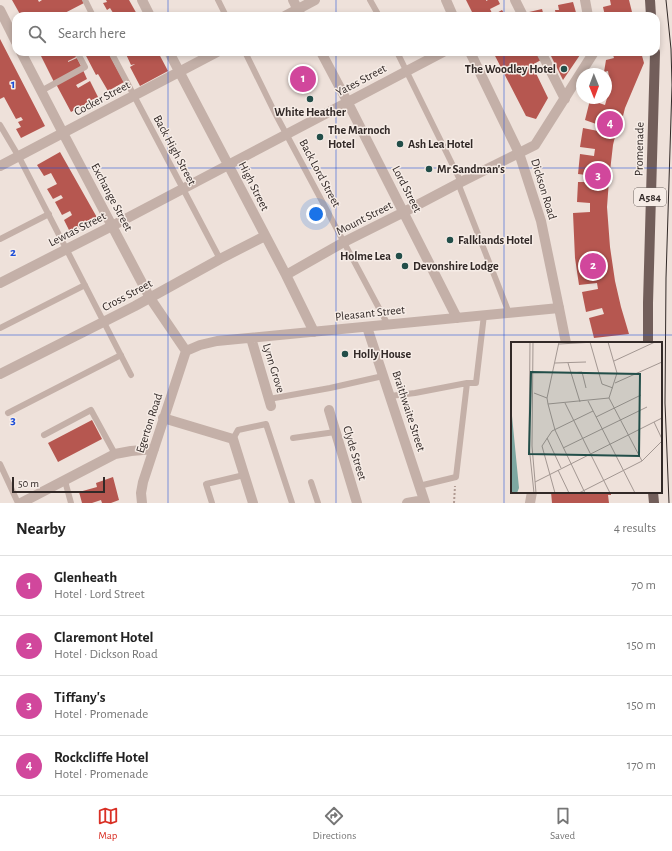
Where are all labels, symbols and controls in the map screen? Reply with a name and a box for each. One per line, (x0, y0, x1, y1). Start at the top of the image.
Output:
search box (12, 12, 660, 56)
icon: search (26, 23, 48, 45)
text: Search here (58, 26, 126, 41)
street label: Yates Street (334, 62, 388, 98)
place label: The Woodley Hotel (465, 63, 556, 76)
pin: 1 (290, 64, 316, 94)
marker: The Woodley Hotel (559, 64, 569, 74)
north arrow (576, 68, 612, 104)
text: 1 (11, 78, 15, 91)
street label: Cocker Street (72, 78, 132, 118)
marker: White Heather (305, 94, 315, 104)
place label: White Heather (274, 106, 347, 118)
pin: 4 (597, 109, 623, 139)
street label: Back High Street (152, 113, 199, 187)
street label: Promenade (633, 122, 645, 176)
place label: The Marnoch Hotel (328, 124, 391, 150)
marker: The Marnoch Hotel (315, 132, 325, 142)
street label: Back Lord Street (297, 137, 343, 209)
place label: Ash Lea Hotel (408, 138, 473, 150)
marker: Ash Lea Hotel (395, 139, 405, 149)
street label: Dickson Road (529, 157, 559, 221)
street label: High Street (237, 159, 272, 213)
street label: Exchange Street (89, 161, 135, 233)
pin: 3 (585, 161, 611, 191)
place label: Mr Sandman's (437, 163, 505, 175)
street label: Lord Street (390, 164, 424, 215)
marker: Mr Sandman's (424, 164, 434, 174)
road number: A584 (634, 188, 666, 206)
street label: Mount Street (334, 199, 394, 237)
your location (306, 204, 326, 224)
street label: Lewtas Street (46, 209, 108, 249)
place label: Falklands Hotel (458, 234, 533, 246)
marker: Falklands Hotel (445, 235, 455, 245)
text: 2 (10, 246, 16, 259)
place label: Holme Lea (340, 250, 391, 262)
marker: Holme Lea (394, 251, 404, 261)
pin: 2 (580, 251, 606, 281)
place label: Devonshire Lodge (413, 260, 499, 272)
marker: Devonshire Lodge (400, 261, 410, 271)
street label: Cross Street (100, 277, 154, 313)
street label: Pleasant Street (334, 303, 406, 323)
street label: Lynn Grove (260, 342, 287, 394)
inset map (511, 342, 662, 493)
place label: Holly House (353, 348, 411, 361)
marker: Holly House (340, 349, 350, 359)
street label: Braithwaite Street (390, 369, 428, 453)
street label: Egerton Road (134, 392, 164, 454)
text: 3 (10, 414, 16, 427)
street label: Clyde Street (340, 424, 369, 482)
scale bar (12, 475, 105, 494)
text: 50 m (18, 478, 39, 489)
text: Nearby (16, 520, 66, 537)
text: 4 results (614, 522, 656, 535)
text: Glenheath (54, 570, 117, 585)
text: 1 (27, 579, 31, 592)
text: 70 m (631, 579, 656, 592)
text: Hotel · Lord Street (54, 588, 145, 601)
text: Claremont Hotel (54, 630, 153, 645)
text: 2 (26, 639, 32, 652)
text: 150 m (627, 639, 656, 652)
text: Hotel · Dickson Road (54, 648, 158, 661)
text: Tiffany's (54, 690, 105, 705)
text: 3 (26, 699, 32, 712)
text: 150 m (627, 699, 656, 712)
text: Hotel · Promenade (54, 708, 148, 721)
text: Rockcliffe Hotel (54, 750, 149, 765)
text: 4 (26, 759, 32, 772)
text: 170 m (627, 759, 656, 772)
text: Hotel · Promenade (54, 768, 148, 781)
tab: Map (97, 805, 119, 842)
tab: Directions (312, 805, 356, 842)
tab: Saved (550, 805, 575, 842)

